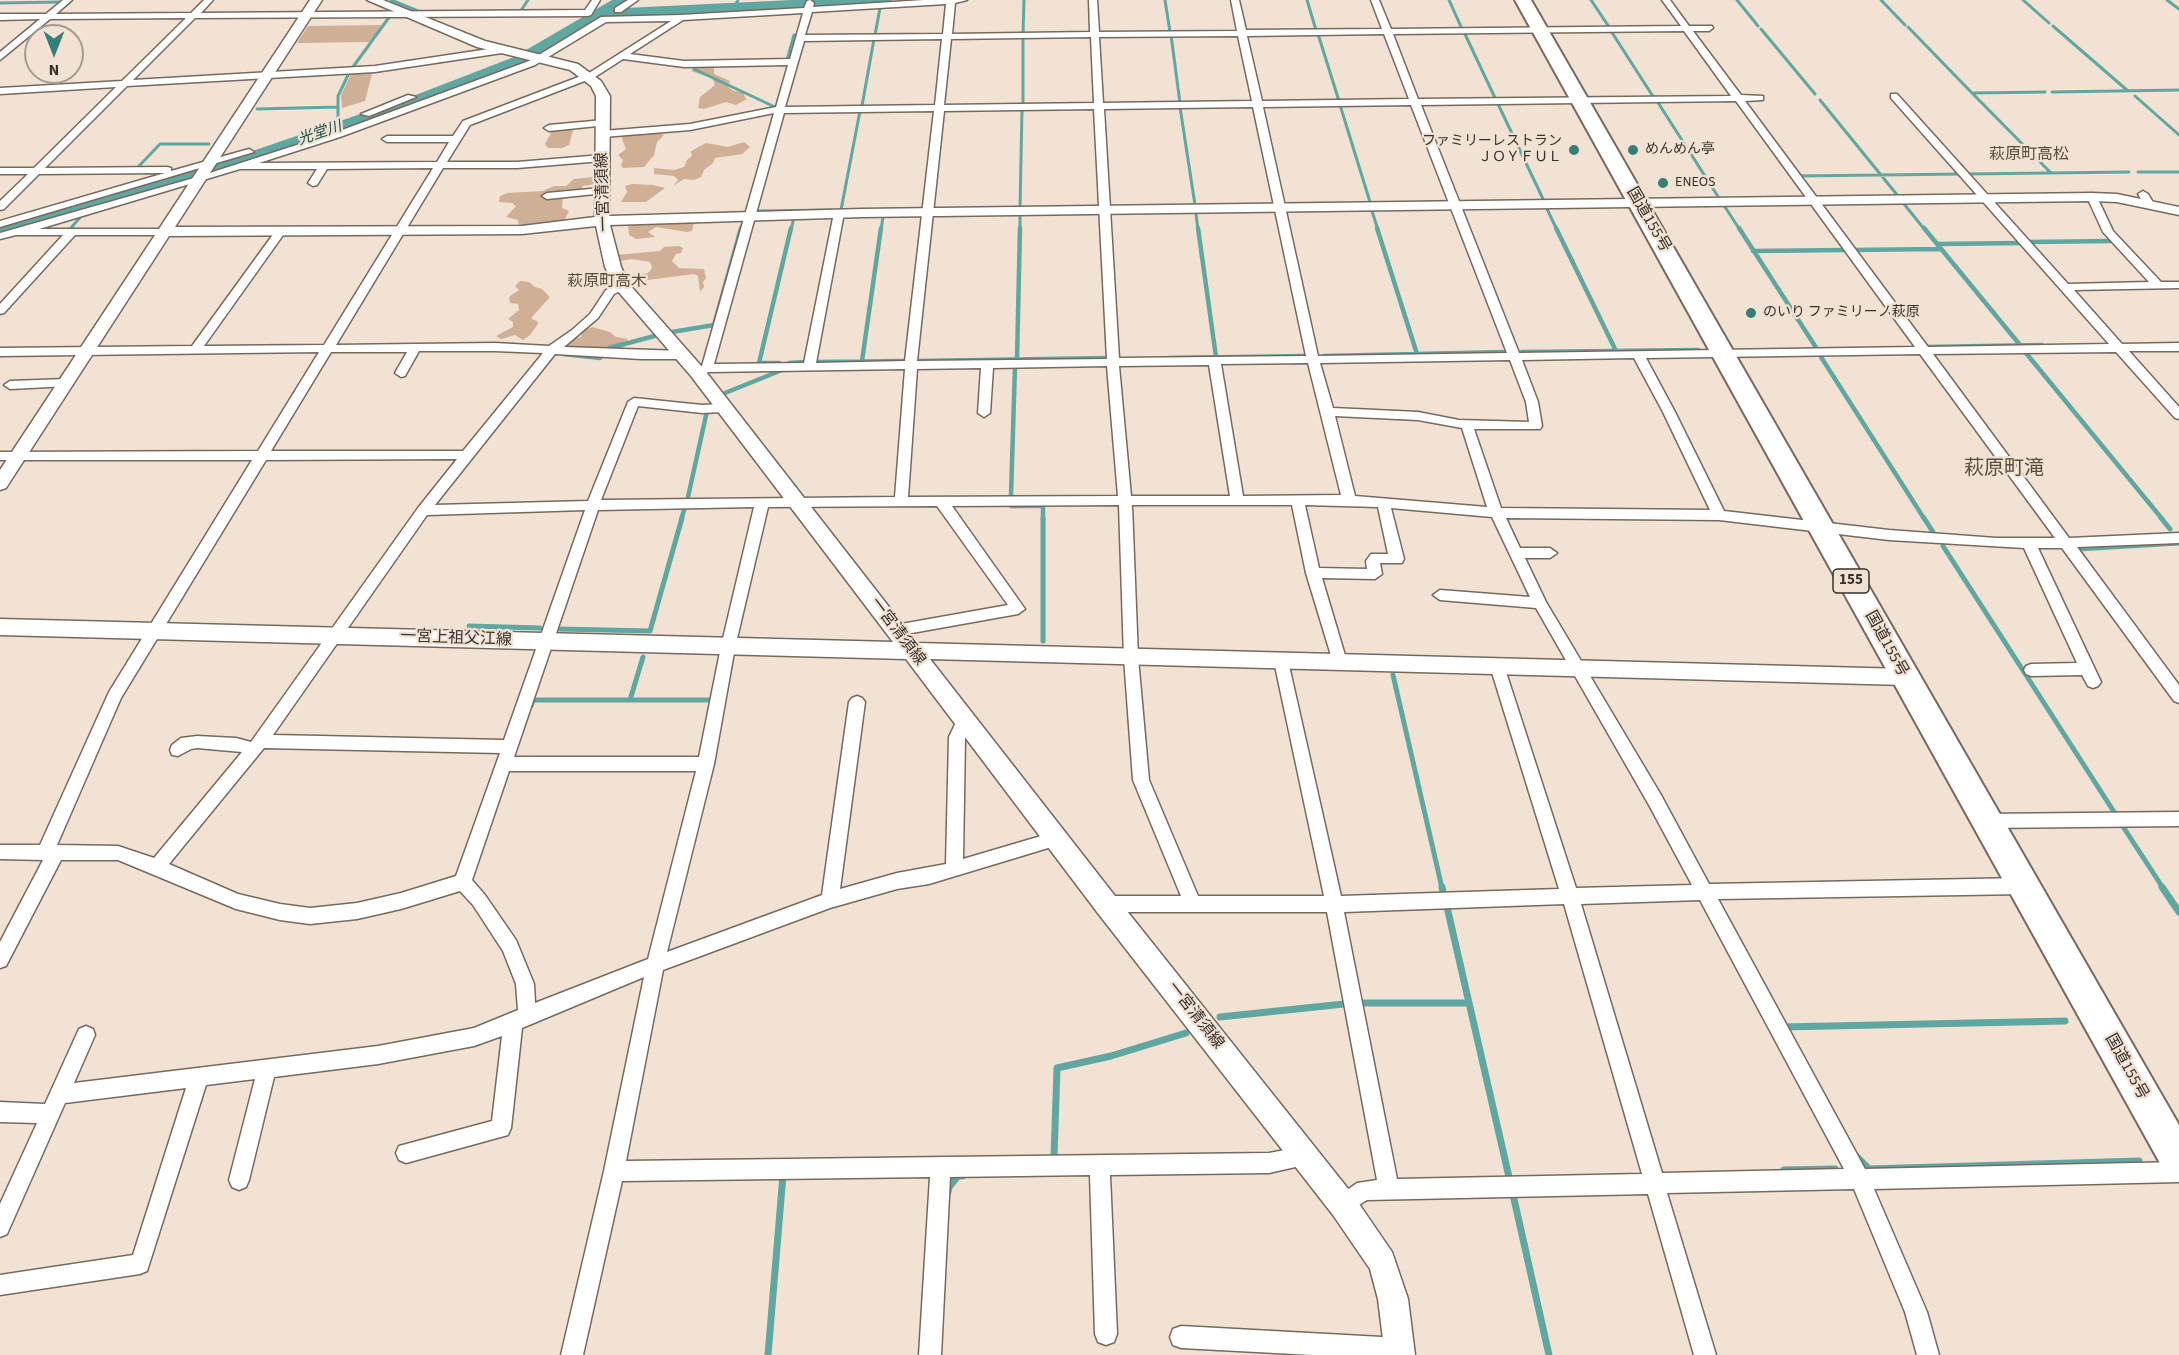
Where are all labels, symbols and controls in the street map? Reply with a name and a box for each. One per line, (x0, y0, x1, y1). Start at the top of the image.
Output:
north arrow (24, 24, 84, 84)
text: N (49, 59, 59, 81)
water label: 光堂川 (296, 118, 344, 150)
place label: ファミリーレストラン ＪＯＹＦＵＬ (1422, 134, 1562, 166)
place label: めんめん亭 (1645, 142, 1715, 158)
marker: ファミリーレストラン ＪＯＹＦＵＬ (1567, 143, 1581, 157)
marker: めんめん亭 (1626, 143, 1640, 157)
district label: 萩原町高松 (1989, 145, 2069, 165)
street label: 一宮清須線 (593, 152, 615, 232)
place label: ENEOS (1675, 175, 1716, 191)
marker: ENEOS (1656, 176, 1670, 190)
street label: 国道155号 (1622, 184, 1674, 256)
district label: 萩原町高木 (567, 272, 647, 292)
place label: のいり ファミリーノ萩原 (1763, 305, 1920, 321)
marker: のいり ファミリーノ萩原 (1744, 306, 1758, 320)
district label: 萩原町滝 (1964, 458, 2044, 482)
road number: 155 (1833, 569, 1869, 593)
street label: 一宮清須線 (865, 594, 929, 670)
street label: 国道155号 (1860, 608, 1912, 680)
street label: 一宮上祖父江線 (400, 627, 512, 651)
street label: 一宮清須線 (1163, 979, 1227, 1053)
street label: 国道155号 (2100, 1031, 2152, 1103)

